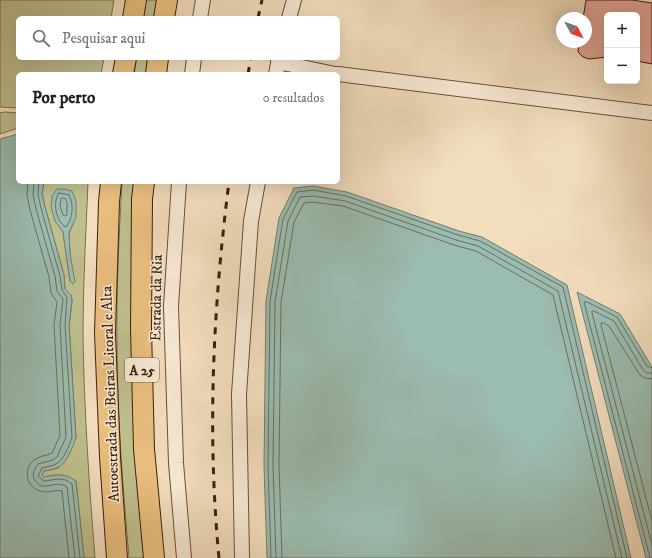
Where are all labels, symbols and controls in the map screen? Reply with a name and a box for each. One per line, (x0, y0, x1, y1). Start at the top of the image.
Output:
north arrow (556, 12, 592, 48)
map controls (604, 12, 640, 84)
button: + (604, 12, 640, 48)
search box (16, 16, 340, 60)
icon: search (30, 27, 52, 49)
text: Pesquisar aqui (62, 29, 145, 48)
button: − (604, 48, 640, 84)
text: Por perto (32, 87, 95, 109)
text: 0 resultados (263, 90, 324, 106)
street label: Estrada da Ria (146, 254, 167, 342)
street label: Autoestrada das Beiras Litoral e Alta (97, 285, 124, 503)
road number: A 25 (125, 358, 159, 382)

